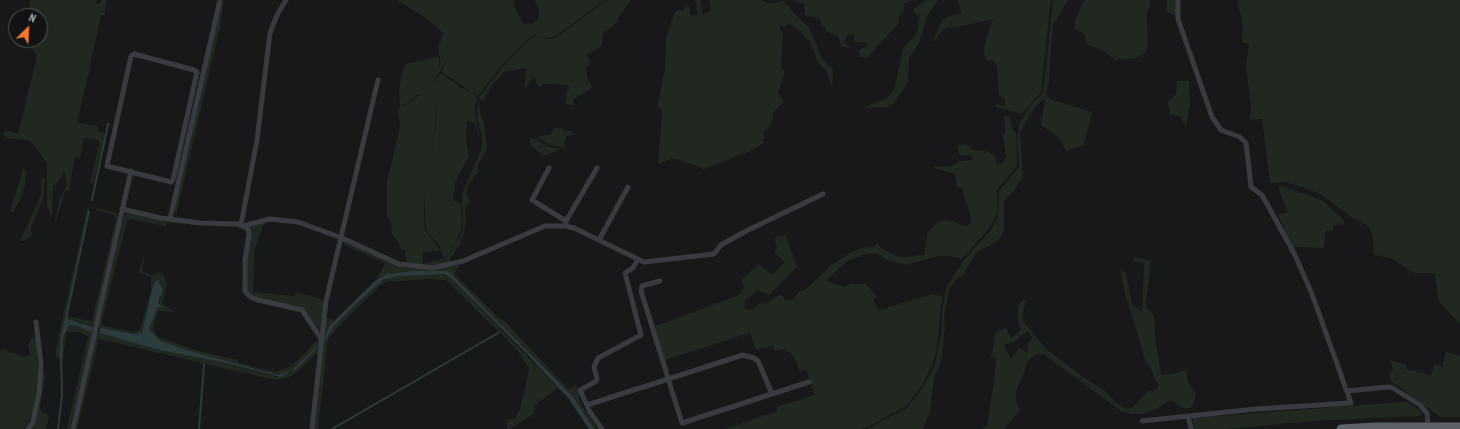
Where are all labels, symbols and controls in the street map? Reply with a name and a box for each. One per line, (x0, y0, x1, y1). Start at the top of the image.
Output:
north arrow (8, 8, 48, 48)
text: N (27, 10, 38, 26)

